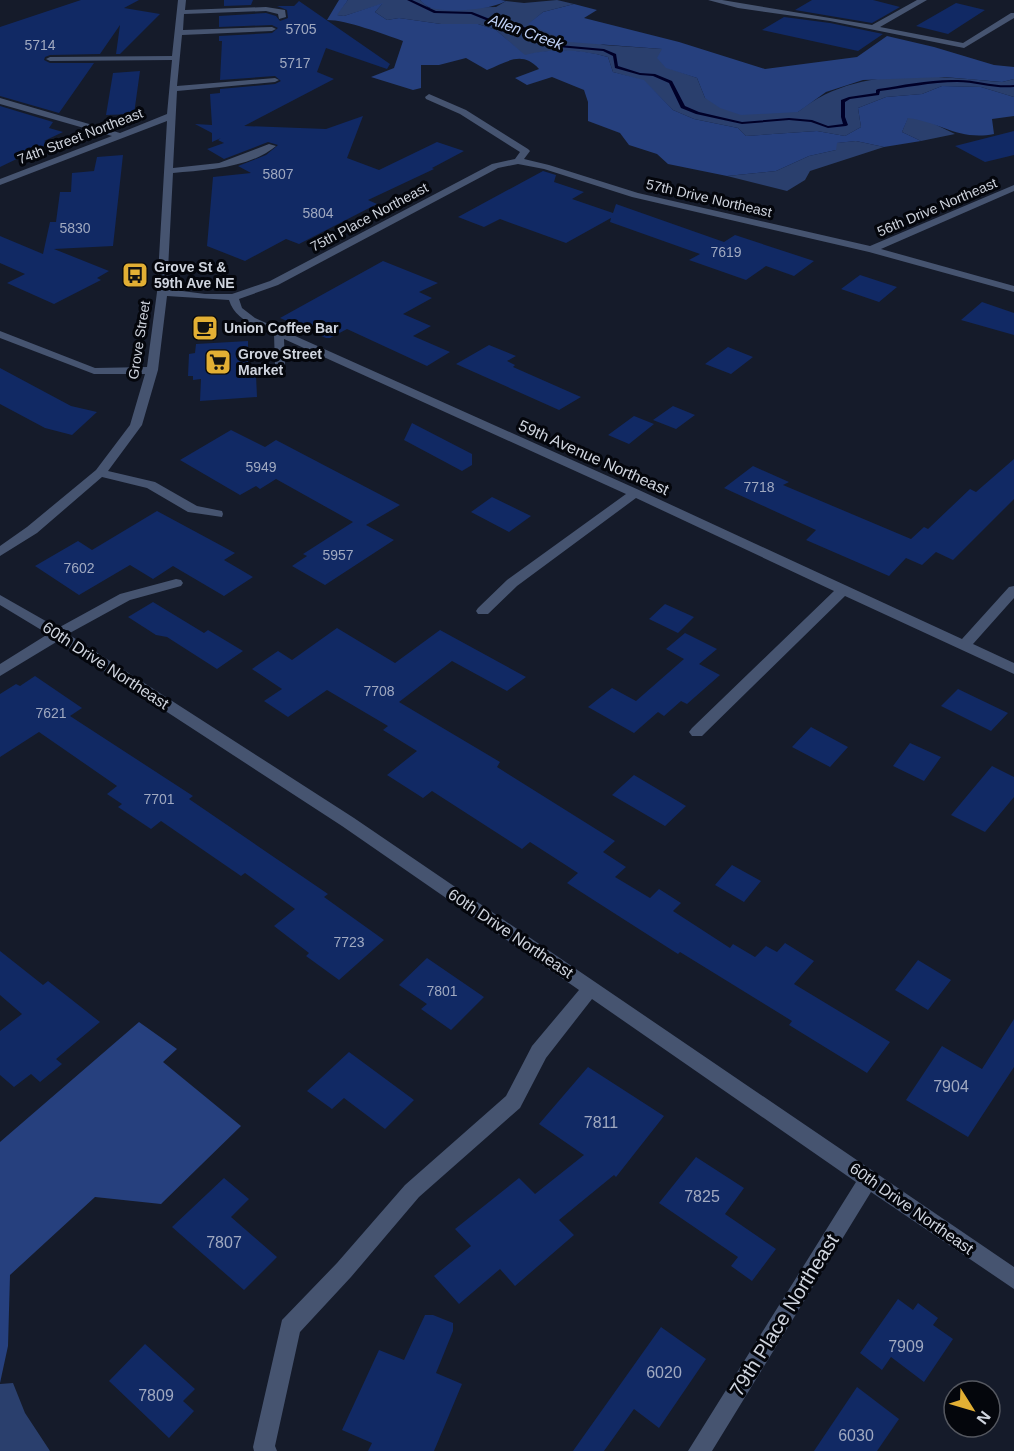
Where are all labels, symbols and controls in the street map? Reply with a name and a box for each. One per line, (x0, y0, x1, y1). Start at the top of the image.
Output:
water label: Allen Creek (486, 10, 567, 53)
house number: 5705 (285, 21, 317, 37)
house number: 5714 (24, 37, 56, 53)
house number: 5717 (279, 55, 311, 71)
street label: 74th Street Northeast (15, 105, 145, 167)
house number: 5807 (262, 166, 294, 182)
street label: 56th Drive Northeast (875, 175, 999, 239)
street label: 57th Drive Northeast (645, 176, 773, 220)
street label: 75th Place Northeast (308, 179, 431, 255)
house number: 5804 (302, 205, 334, 221)
house number: 5830 (59, 220, 91, 236)
house number: 7619 (710, 244, 742, 260)
place label: Grove St & 59th Ave NE (154, 259, 235, 291)
bus stop icon: Grove St & 59th Ave NE (120, 260, 150, 290)
street label: Grove Street (125, 299, 153, 380)
cafe icon: Union Coffee Bar (190, 313, 220, 343)
place label: Union Coffee Bar (224, 320, 339, 336)
place label: Grove Street Market (238, 346, 322, 378)
supermarket icon: Grove Street Market (203, 347, 233, 377)
street label: 59th Avenue Northeast (516, 417, 672, 498)
house number: 5949 (245, 459, 277, 475)
house number: 7718 (743, 479, 775, 495)
house number: 5957 (322, 547, 354, 563)
house number: 7602 (63, 560, 95, 576)
street label: 60th Drive Northeast (40, 618, 172, 713)
house number: 7708 (363, 683, 395, 699)
house number: 7621 (35, 705, 67, 721)
house number: 7701 (143, 791, 175, 807)
street label: 60th Drive Northeast (445, 885, 577, 982)
house number: 7723 (333, 934, 365, 950)
house number: 7801 (426, 983, 458, 999)
house number: 7904 (933, 1078, 969, 1095)
house number: 7811 (584, 1114, 618, 1131)
street label: 60th Drive Northeast (847, 1159, 977, 1258)
house number: 7825 (684, 1188, 720, 1205)
street label: 79th Place Northeast (725, 1230, 843, 1400)
house number: 7807 (206, 1234, 242, 1251)
house number: 7909 (888, 1338, 924, 1355)
house number: 6020 (646, 1364, 682, 1381)
north arrow (942, 1379, 1002, 1439)
house number: 7809 (138, 1387, 174, 1404)
text: N (973, 1408, 994, 1427)
house number: 6030 (838, 1427, 874, 1444)

